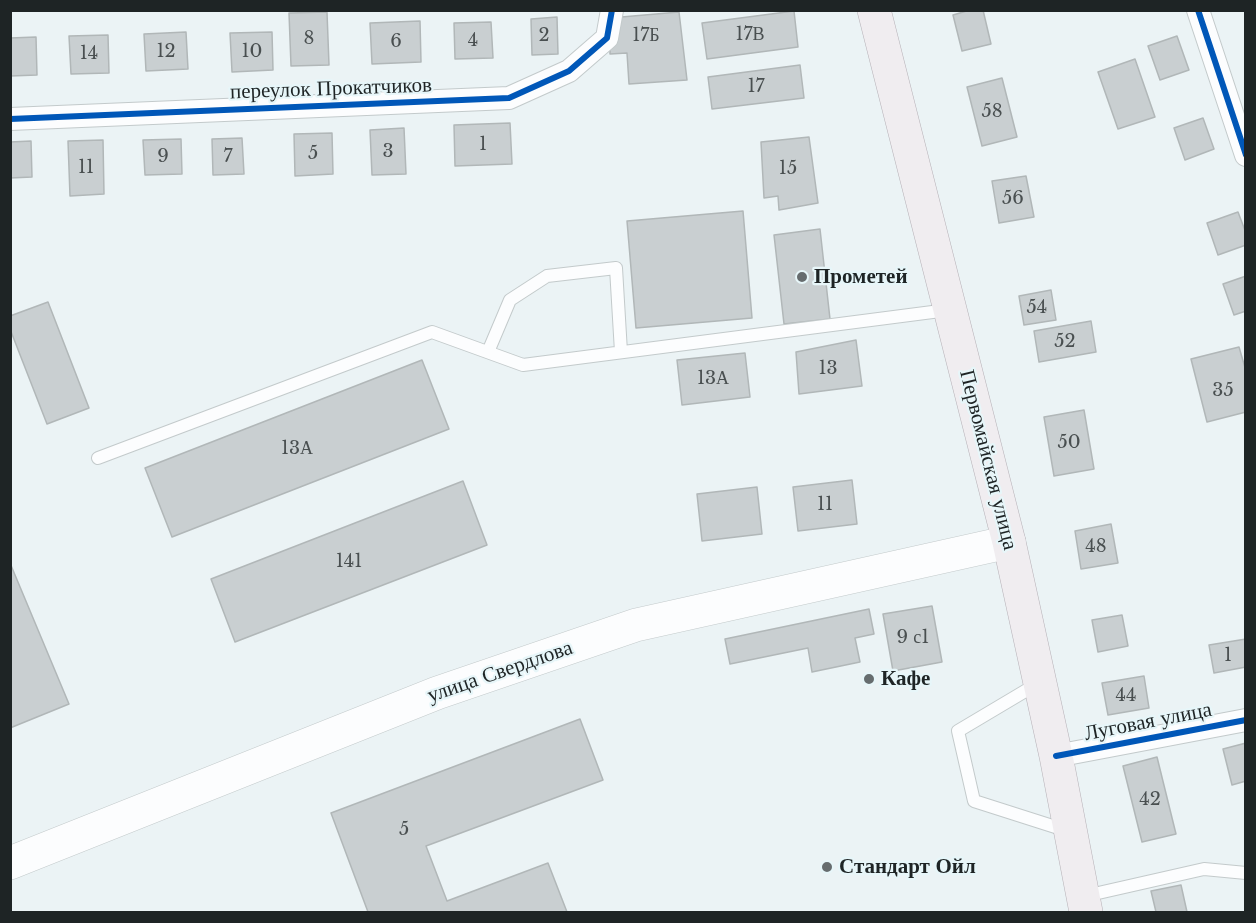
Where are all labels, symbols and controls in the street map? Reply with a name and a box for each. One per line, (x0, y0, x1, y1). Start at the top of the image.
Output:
house number: 17В (735, 24, 765, 46)
house number: 2 (538, 25, 550, 47)
house number: 17Б (632, 25, 660, 47)
house number: 8 (304, 28, 314, 50)
house number: 4 (468, 30, 478, 52)
house number: 6 (390, 31, 402, 53)
house number: 12 (156, 41, 176, 63)
house number: 10 (242, 41, 262, 63)
house number: 14 (80, 43, 98, 65)
street label: переулок Прокатчиков (230, 73, 432, 105)
house number: 17 (747, 76, 765, 98)
house number: 58 (981, 101, 1003, 123)
house number: 1 (479, 134, 487, 156)
house number: 3 (382, 141, 394, 163)
house number: 5 (308, 143, 318, 165)
house number: 9 (157, 146, 169, 168)
house number: 7 (223, 146, 233, 168)
house number: 11 (78, 157, 94, 179)
house number: 15 (779, 158, 797, 180)
house number: 56 (1002, 188, 1024, 210)
place label: Прометей (814, 264, 907, 290)
marker: Прометей (795, 270, 809, 284)
house number: 54 (1027, 297, 1047, 319)
house number: 52 (1054, 331, 1076, 353)
house number: 13 (818, 358, 838, 380)
street label: Первомайская улица (953, 367, 1023, 553)
house number: 13А (697, 368, 729, 390)
house number: 35 (1212, 380, 1234, 402)
house number: 50 (1057, 432, 1081, 454)
house number: 13А (281, 438, 313, 460)
house number: 11 (817, 494, 833, 516)
house number: 48 (1085, 536, 1107, 558)
house number: 141 (336, 551, 362, 573)
house number: 9 с1 (897, 627, 929, 649)
street label: улица Свердлова (424, 635, 576, 709)
house number: 1 (1224, 645, 1232, 667)
place label: Кафе (881, 666, 930, 692)
marker: Кафе (862, 672, 876, 686)
house number: 44 (1115, 685, 1137, 707)
street label: Луговая улица (1082, 697, 1214, 747)
house number: 42 (1139, 789, 1161, 811)
house number: 5 (399, 819, 409, 841)
place label: Стандарт Ойл (839, 854, 976, 880)
marker: Стандарт Ойл (820, 860, 834, 874)

